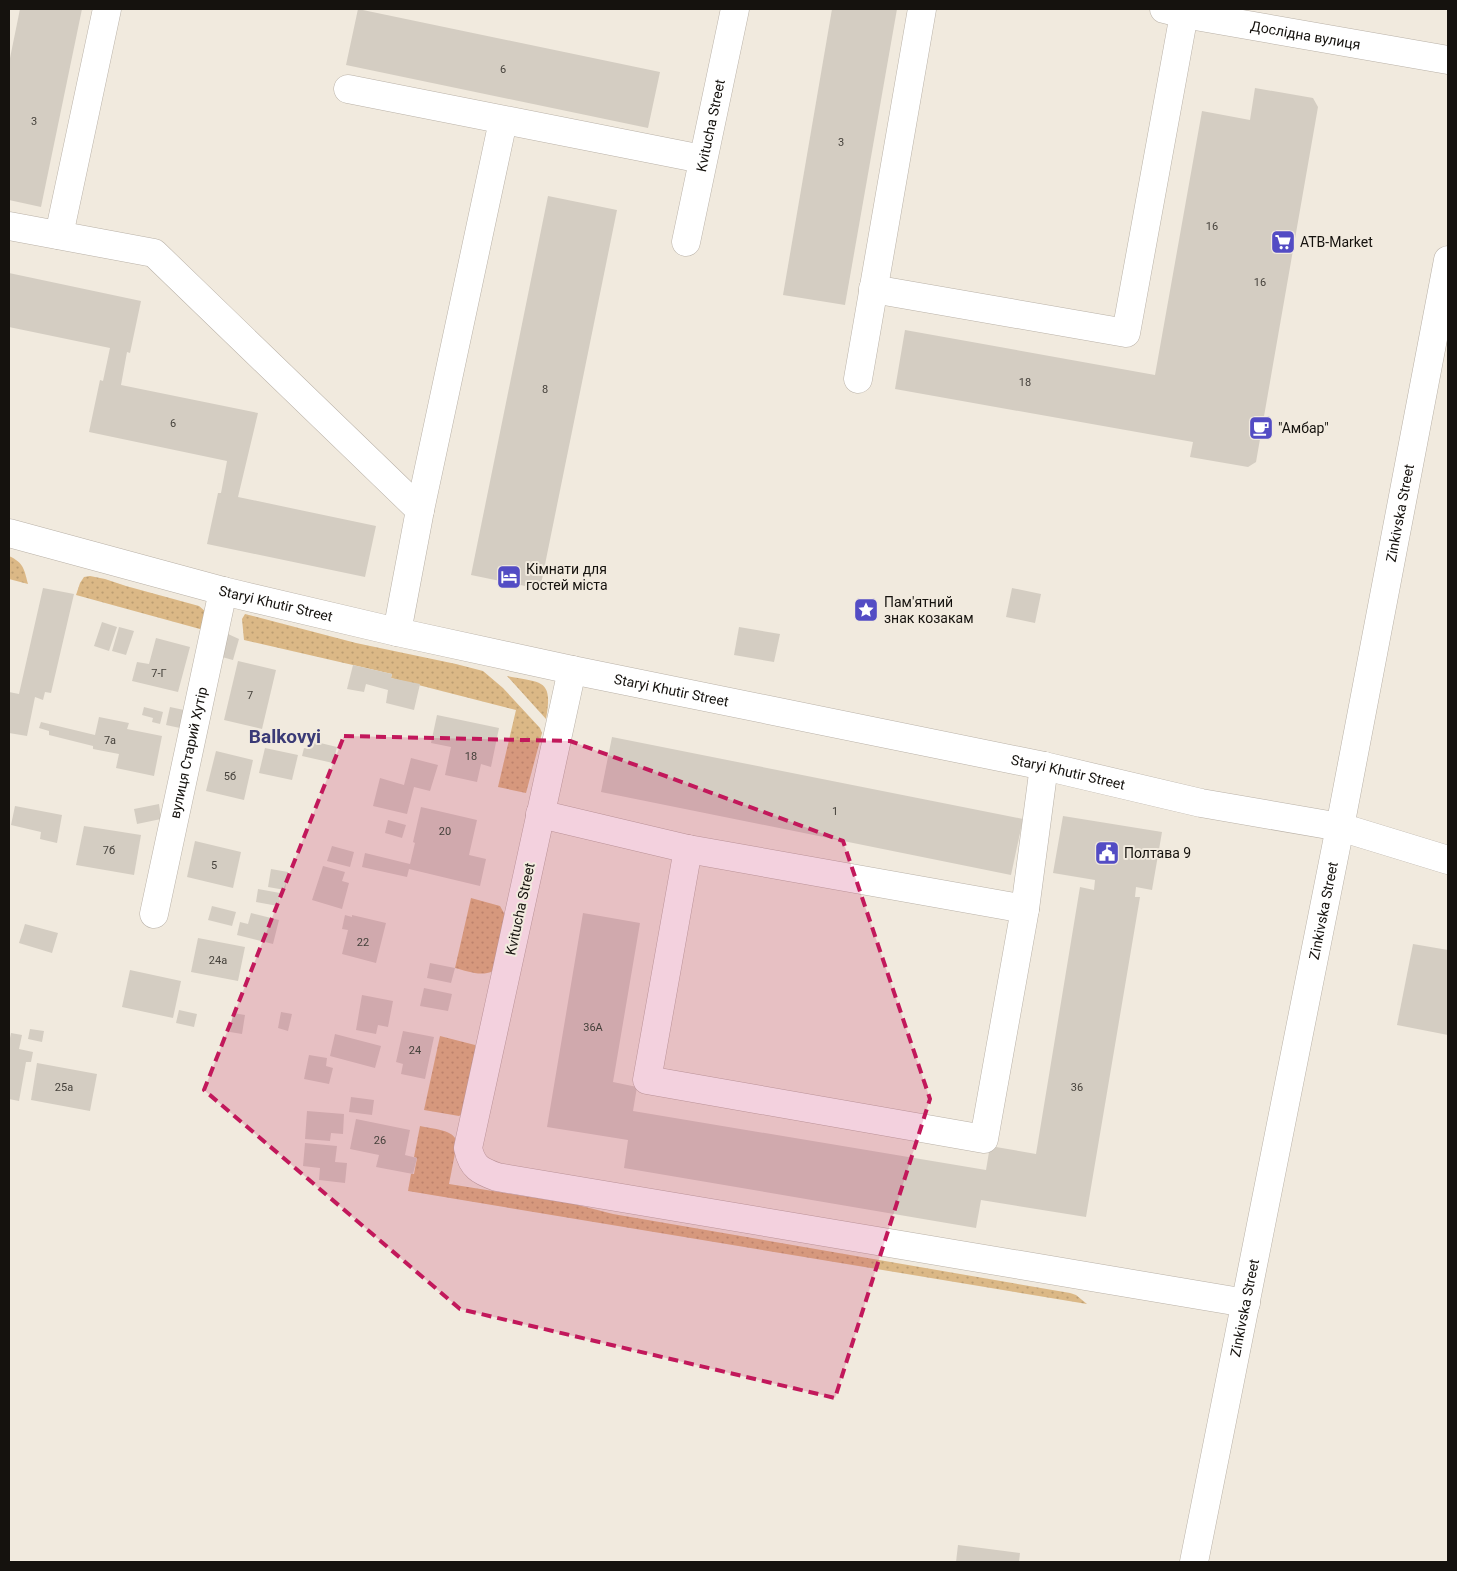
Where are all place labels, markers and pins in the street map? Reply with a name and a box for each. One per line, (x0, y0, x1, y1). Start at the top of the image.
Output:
supermarket icon: ATB-Market (1270, 229, 1296, 255)
place label: ATB-Market (1300, 234, 1373, 250)
cafe icon: "Амбар" (1248, 415, 1274, 441)
place label: "Амбар" (1278, 420, 1329, 436)
place label: Кімнати для гостей міста (526, 561, 608, 593)
hotel icon: Кімнати для гостей міста (496, 564, 522, 590)
place label: Пам'ятний знак козакам (884, 594, 974, 626)
place icon: Пам'ятний знак козакам (853, 597, 879, 623)
public building icon: Полтава 9 (1094, 840, 1120, 866)
place label: Полтава 9 (1124, 845, 1191, 861)

